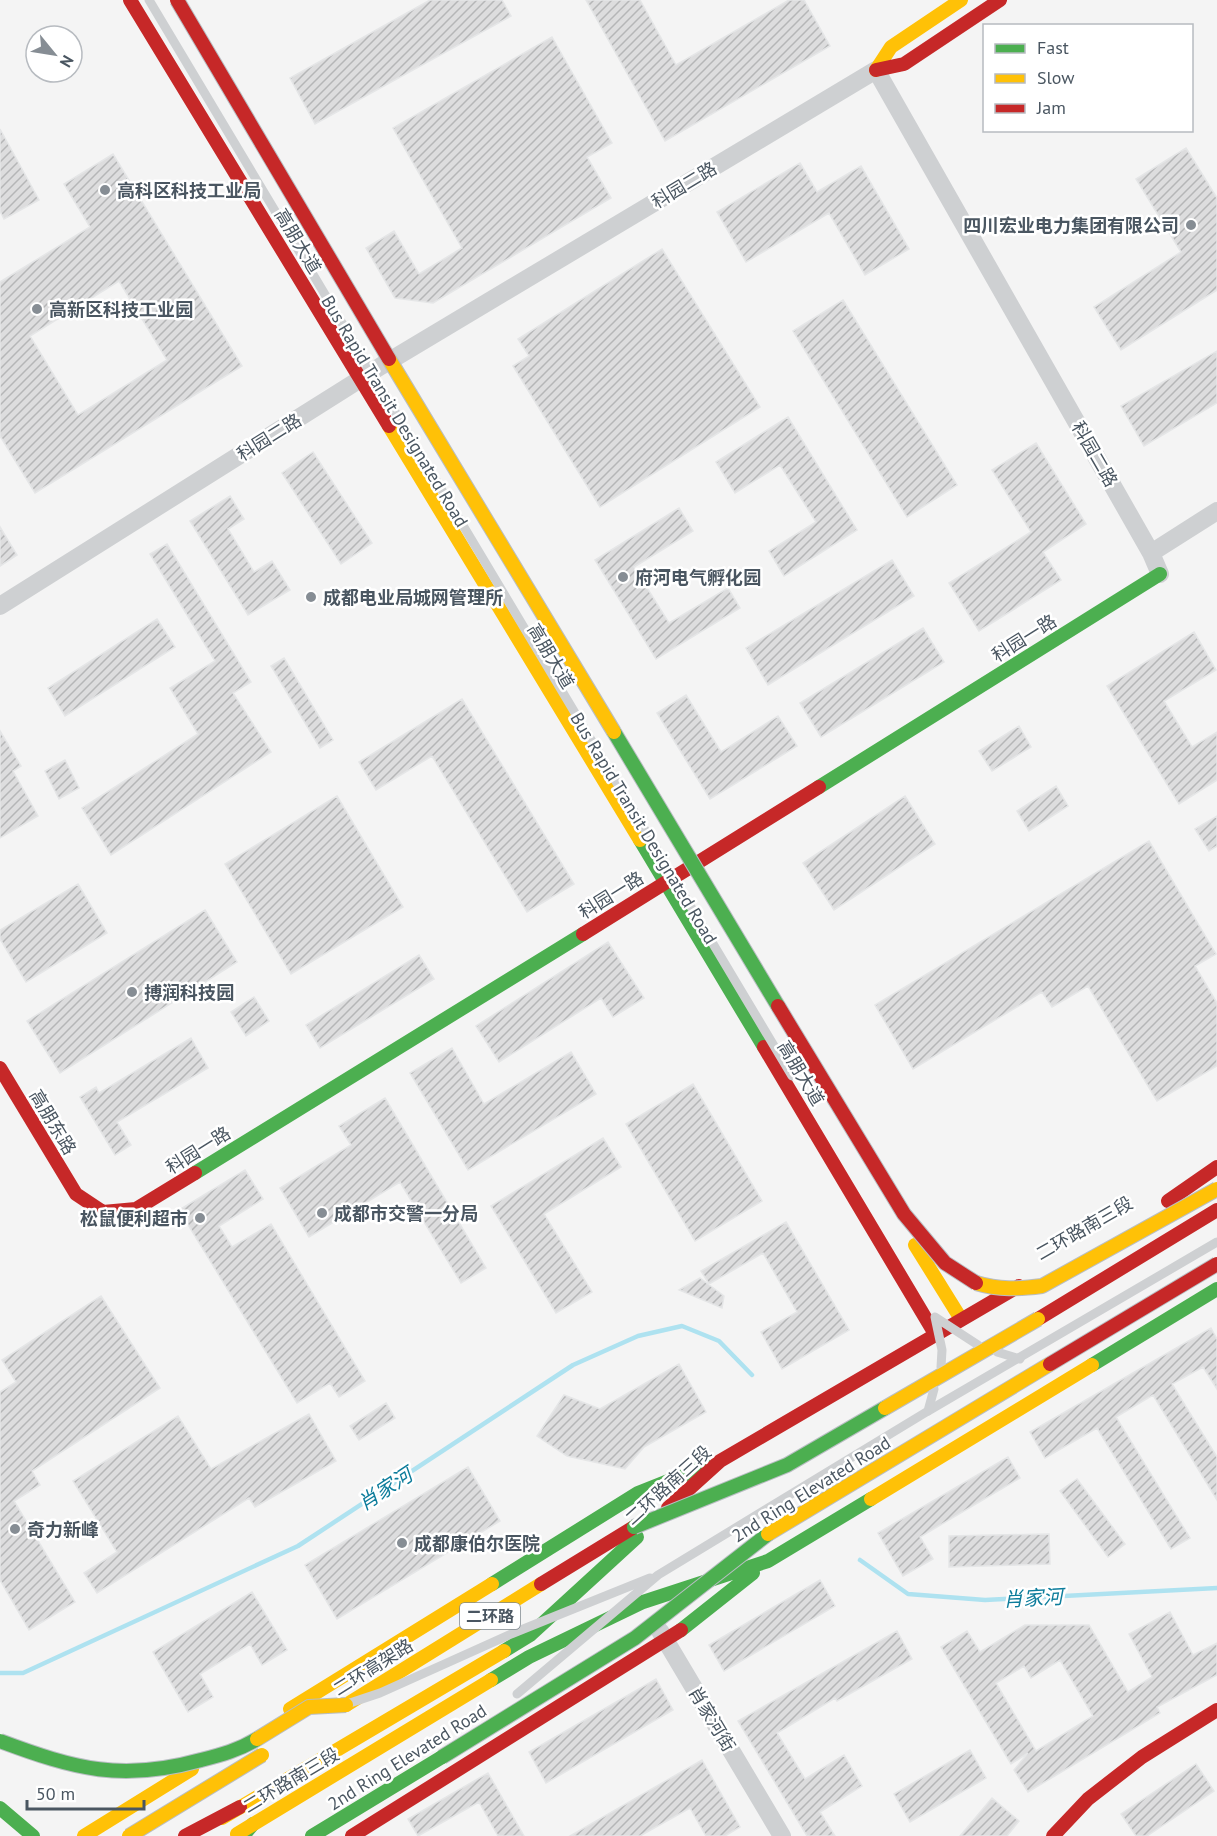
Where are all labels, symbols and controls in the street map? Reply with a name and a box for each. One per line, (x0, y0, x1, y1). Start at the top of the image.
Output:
north arrow (24, 24, 84, 84)
legend (983, 24, 1193, 132)
text: Fast (1037, 36, 1069, 59)
text: N (56, 52, 78, 71)
text: Slow (1037, 66, 1075, 89)
text: Jam (1036, 96, 1066, 119)
street label: 科园二路 (647, 157, 721, 213)
place label: 高科区科技工业局 (117, 179, 261, 202)
marker: 高科区科技工业局 (98, 183, 112, 197)
street label: 高朋大道 (270, 204, 326, 278)
place label: 四川宏业电力集团有限公司 (963, 214, 1179, 237)
marker: 四川宏业电力集团有限公司 (1184, 218, 1198, 232)
street label: Bus Rapid Transit Designated Road (317, 291, 473, 531)
place label: 高新区科技工业园 (49, 298, 193, 321)
marker: 高新区科技工业园 (30, 302, 44, 316)
street label: 科园二路 (232, 408, 306, 466)
street label: 科园二路 (1067, 417, 1123, 491)
place label: 府河电气孵化园 (635, 566, 761, 589)
marker: 府河电气孵化园 (616, 570, 630, 584)
place label: 成都电业局城网管理所 (323, 586, 503, 609)
marker: 成都电业局城网管理所 (304, 590, 318, 604)
street label: 科园一路 (987, 609, 1061, 667)
street label: 高朋大道 (523, 619, 579, 693)
street label: Bus Rapid Transit Designated Road (566, 708, 722, 948)
street label: 科园一路 (574, 866, 648, 924)
place label: 搏润科技园 (144, 981, 234, 1004)
marker: 搏润科技园 (125, 985, 139, 999)
street label: 高朋大道 (773, 1036, 829, 1110)
street label: 高朋东路 (25, 1085, 81, 1159)
street label: 科园一路 (161, 1121, 235, 1179)
street label: 二环路南三段 (1031, 1191, 1137, 1265)
place label: 成都市交警一分局 (334, 1202, 478, 1225)
marker: 成都市交警一分局 (315, 1206, 329, 1220)
place label: 松鼠便利超市 (80, 1207, 188, 1230)
marker: 松鼠便利超市 (193, 1211, 207, 1225)
street label: 2nd Ring Elevated Road (727, 1431, 895, 1547)
street label: 二环路南三段 (620, 1440, 716, 1530)
water label: 肖家河 (353, 1460, 421, 1516)
place label: 奇力新峰 (27, 1518, 99, 1541)
marker: 奇力新峰 (8, 1522, 22, 1536)
place label: 成都康伯尔医院 (414, 1532, 540, 1555)
marker: 成都康伯尔医院 (395, 1536, 409, 1550)
water label: 肖家河 (1002, 1583, 1068, 1613)
road number: 二环路 (460, 1603, 520, 1629)
street label: 二环高架路 (329, 1633, 417, 1701)
street label: 肖家河街 (684, 1682, 740, 1756)
street label: 2nd Ring Elevated Road (323, 1699, 491, 1815)
street label: 二环路南三段 (239, 1742, 343, 1818)
scale bar (27, 1773, 144, 1811)
text: 50 m (36, 1782, 75, 1805)

